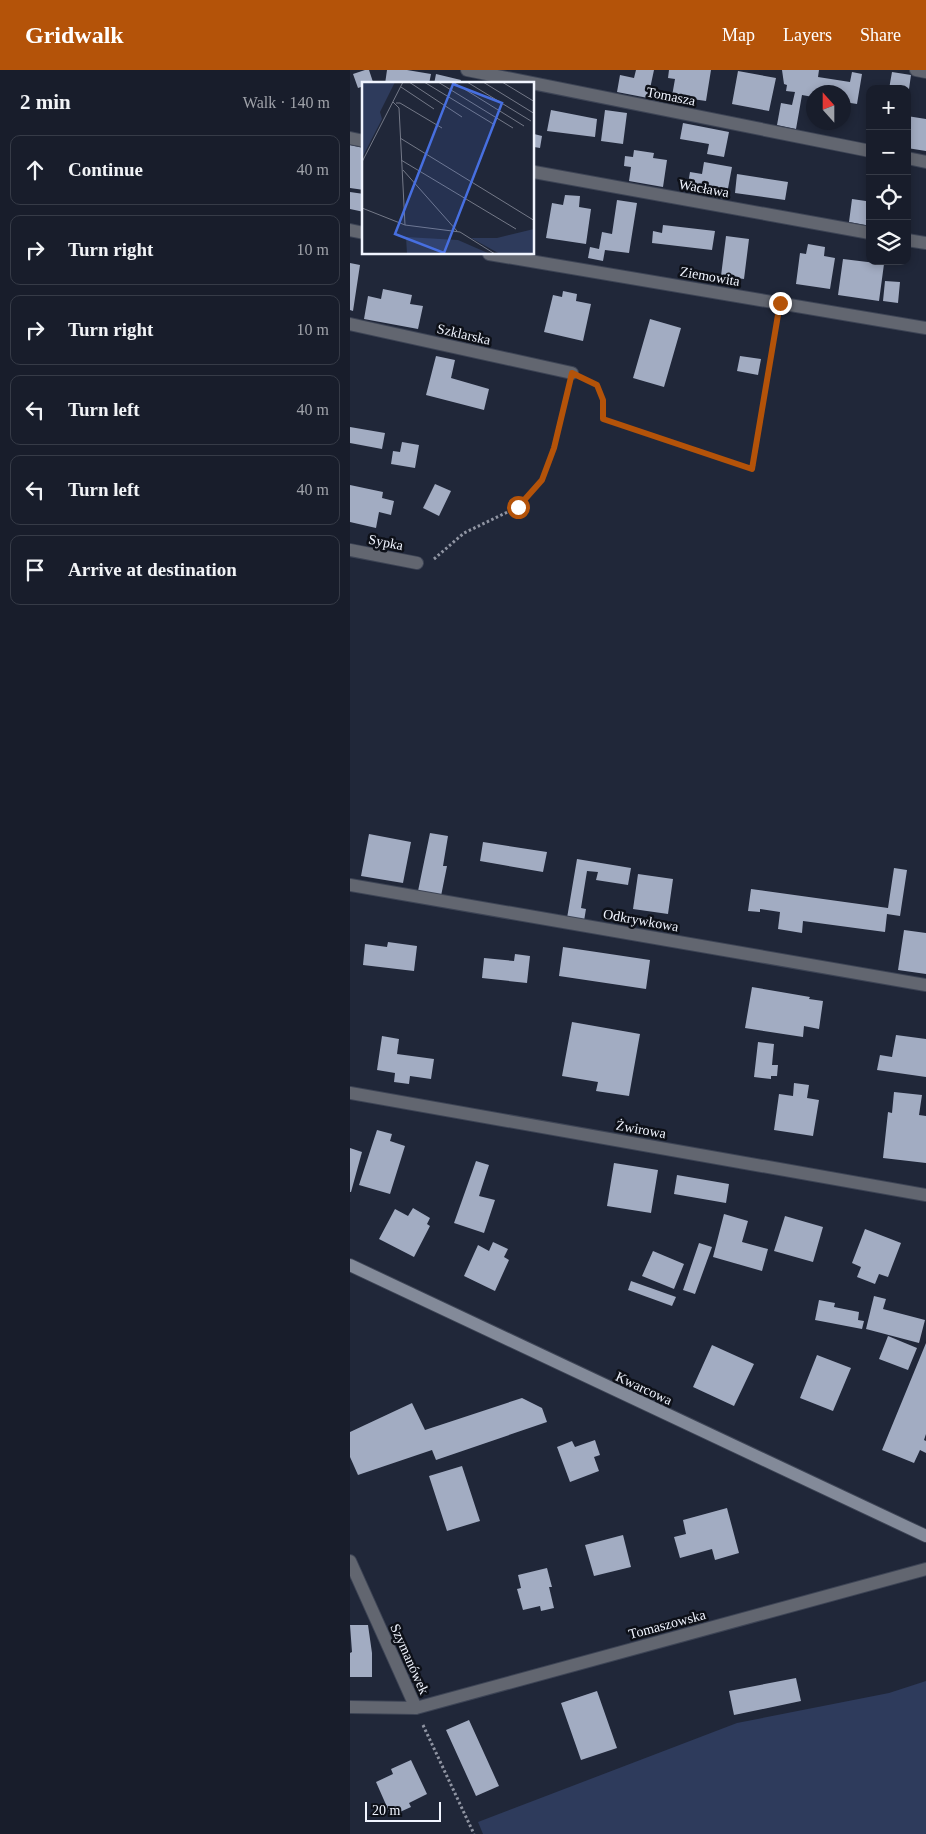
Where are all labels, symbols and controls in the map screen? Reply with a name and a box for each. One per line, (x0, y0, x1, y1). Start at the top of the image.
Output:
text: Gridwalk (25, 22, 124, 48)
text: Map (722, 25, 755, 45)
text: Layers (783, 25, 832, 45)
text: Share (860, 25, 901, 45)
inset map (362, 82, 535, 255)
street label: Tomasza (645, 84, 697, 109)
north arrow (806, 85, 851, 130)
map controls (866, 85, 911, 265)
button: + (866, 85, 911, 130)
text: 2 min (20, 90, 71, 114)
text: Walk · 140 m (243, 94, 330, 111)
button: − (866, 130, 911, 175)
icon: ahead (21, 156, 49, 184)
text: Continue (68, 159, 143, 180)
text: 40 m (297, 161, 329, 178)
button: locate (866, 175, 911, 220)
street label: Wacława (678, 177, 731, 200)
button: layers (866, 220, 911, 265)
icon: right (21, 236, 49, 264)
text: Turn right (68, 239, 153, 260)
text: 10 m (297, 241, 329, 258)
street label: Ziemowita (679, 264, 742, 289)
route end (769, 292, 792, 315)
icon: right (21, 316, 49, 344)
text: Turn right (68, 319, 153, 340)
text: 10 m (297, 321, 329, 338)
street label: Szklarska (436, 321, 493, 348)
icon: left (21, 396, 49, 424)
text: Turn left (68, 399, 140, 420)
text: 40 m (297, 401, 329, 418)
icon: left (21, 476, 49, 504)
text: Turn left (68, 479, 140, 500)
text: 40 m (297, 481, 329, 498)
route start (507, 496, 530, 519)
street label: Sypka (367, 532, 405, 553)
icon: arrive (21, 556, 49, 584)
text: Arrive at destination (68, 559, 237, 580)
street label: Odkrywkowa (602, 906, 681, 935)
street label: Żwirowa (615, 1118, 668, 1141)
street label: Kwarcowa (613, 1369, 675, 1408)
street label: Tomaszowska (627, 1607, 708, 1642)
street label: Szymanówek (387, 1622, 432, 1697)
scale bar (365, 1799, 441, 1822)
text: 20 m (372, 1803, 400, 1818)

